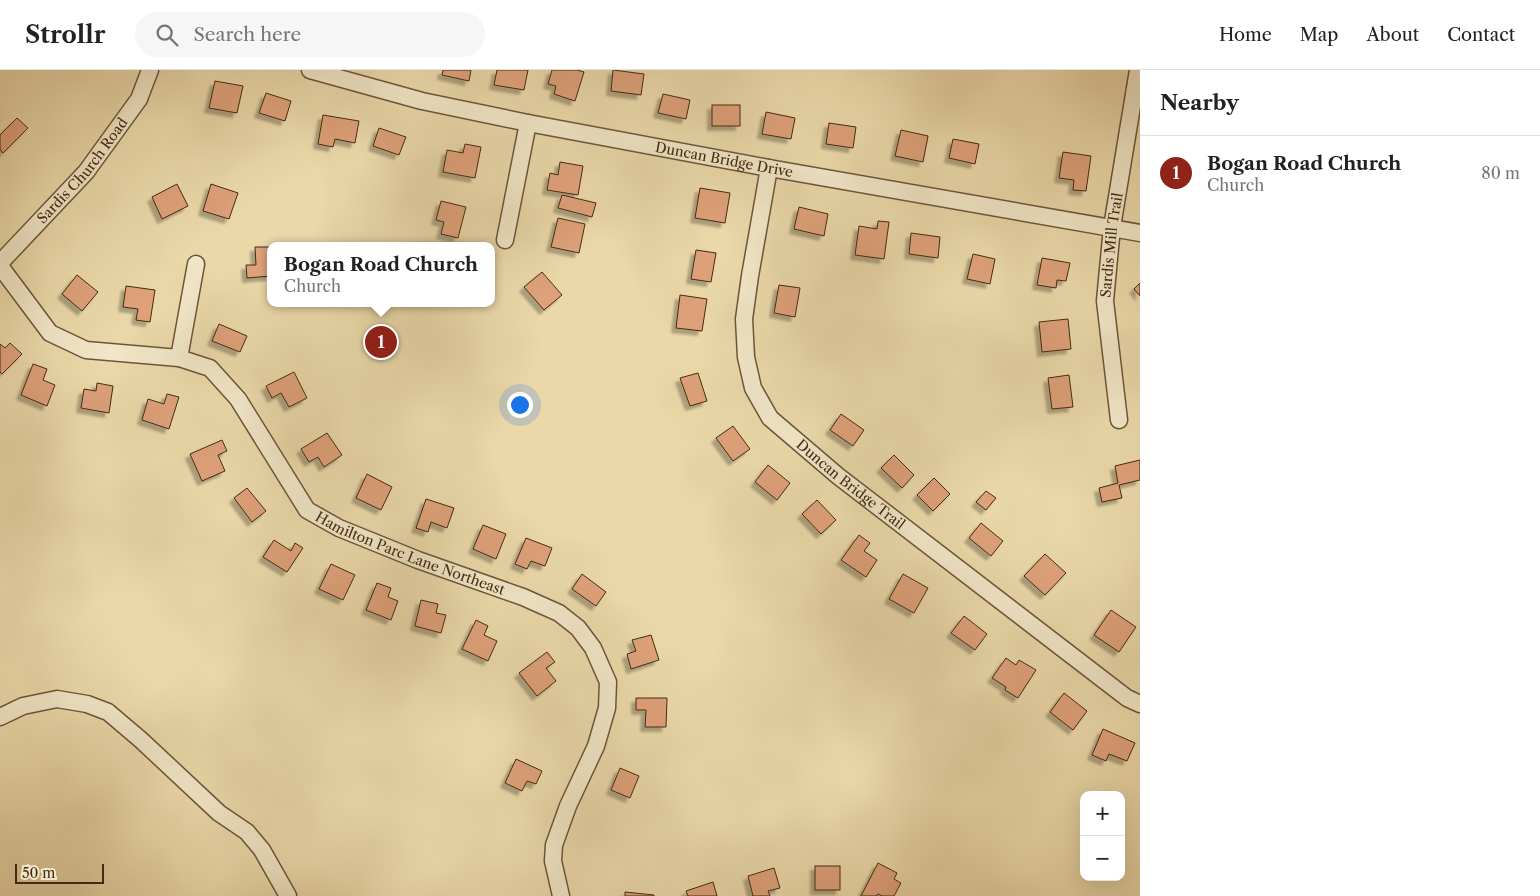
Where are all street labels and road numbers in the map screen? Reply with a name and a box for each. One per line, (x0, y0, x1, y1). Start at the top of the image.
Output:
street label: Sardis Church Road (33, 114, 132, 227)
street label: Duncan Bridge Drive (654, 138, 795, 181)
street label: Sardis Mill Trail (1096, 191, 1127, 298)
street label: Duncan Bridge Trail (793, 435, 909, 533)
street label: Hamilton Parc Lane Northeast (312, 507, 507, 599)

